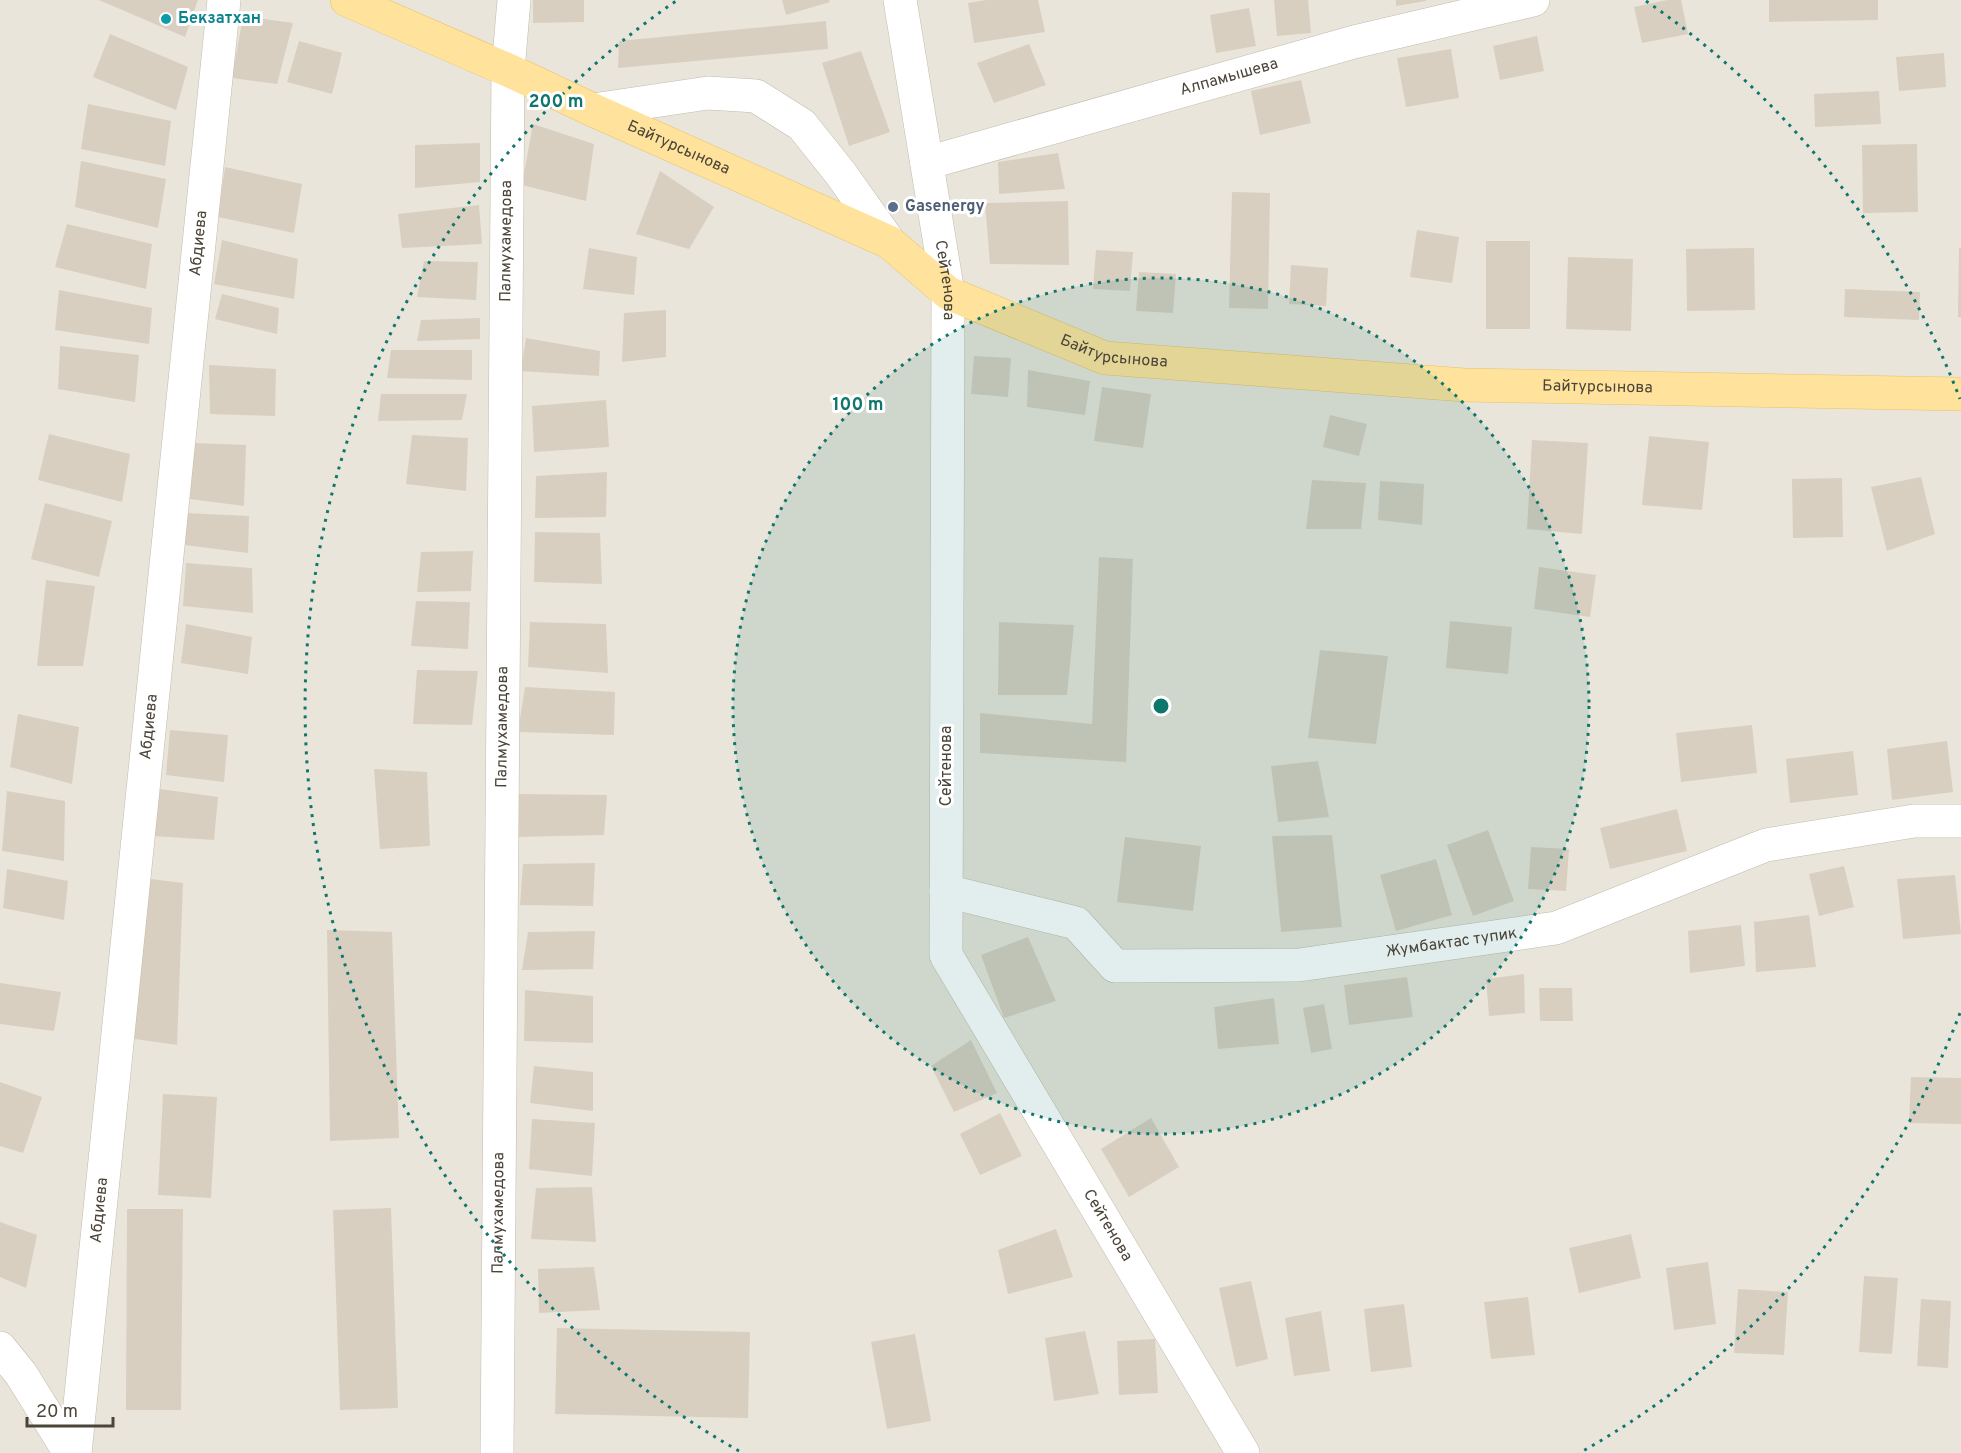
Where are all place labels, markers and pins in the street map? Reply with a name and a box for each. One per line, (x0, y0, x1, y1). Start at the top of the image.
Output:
place label: Бекзатхан (178, 9, 261, 29)
marker: Бекзатхан (159, 12, 173, 26)
place label: Gasenergy (905, 197, 985, 217)
marker: Gasenergy (886, 200, 900, 214)
centre of rings (1151, 696, 1171, 716)

